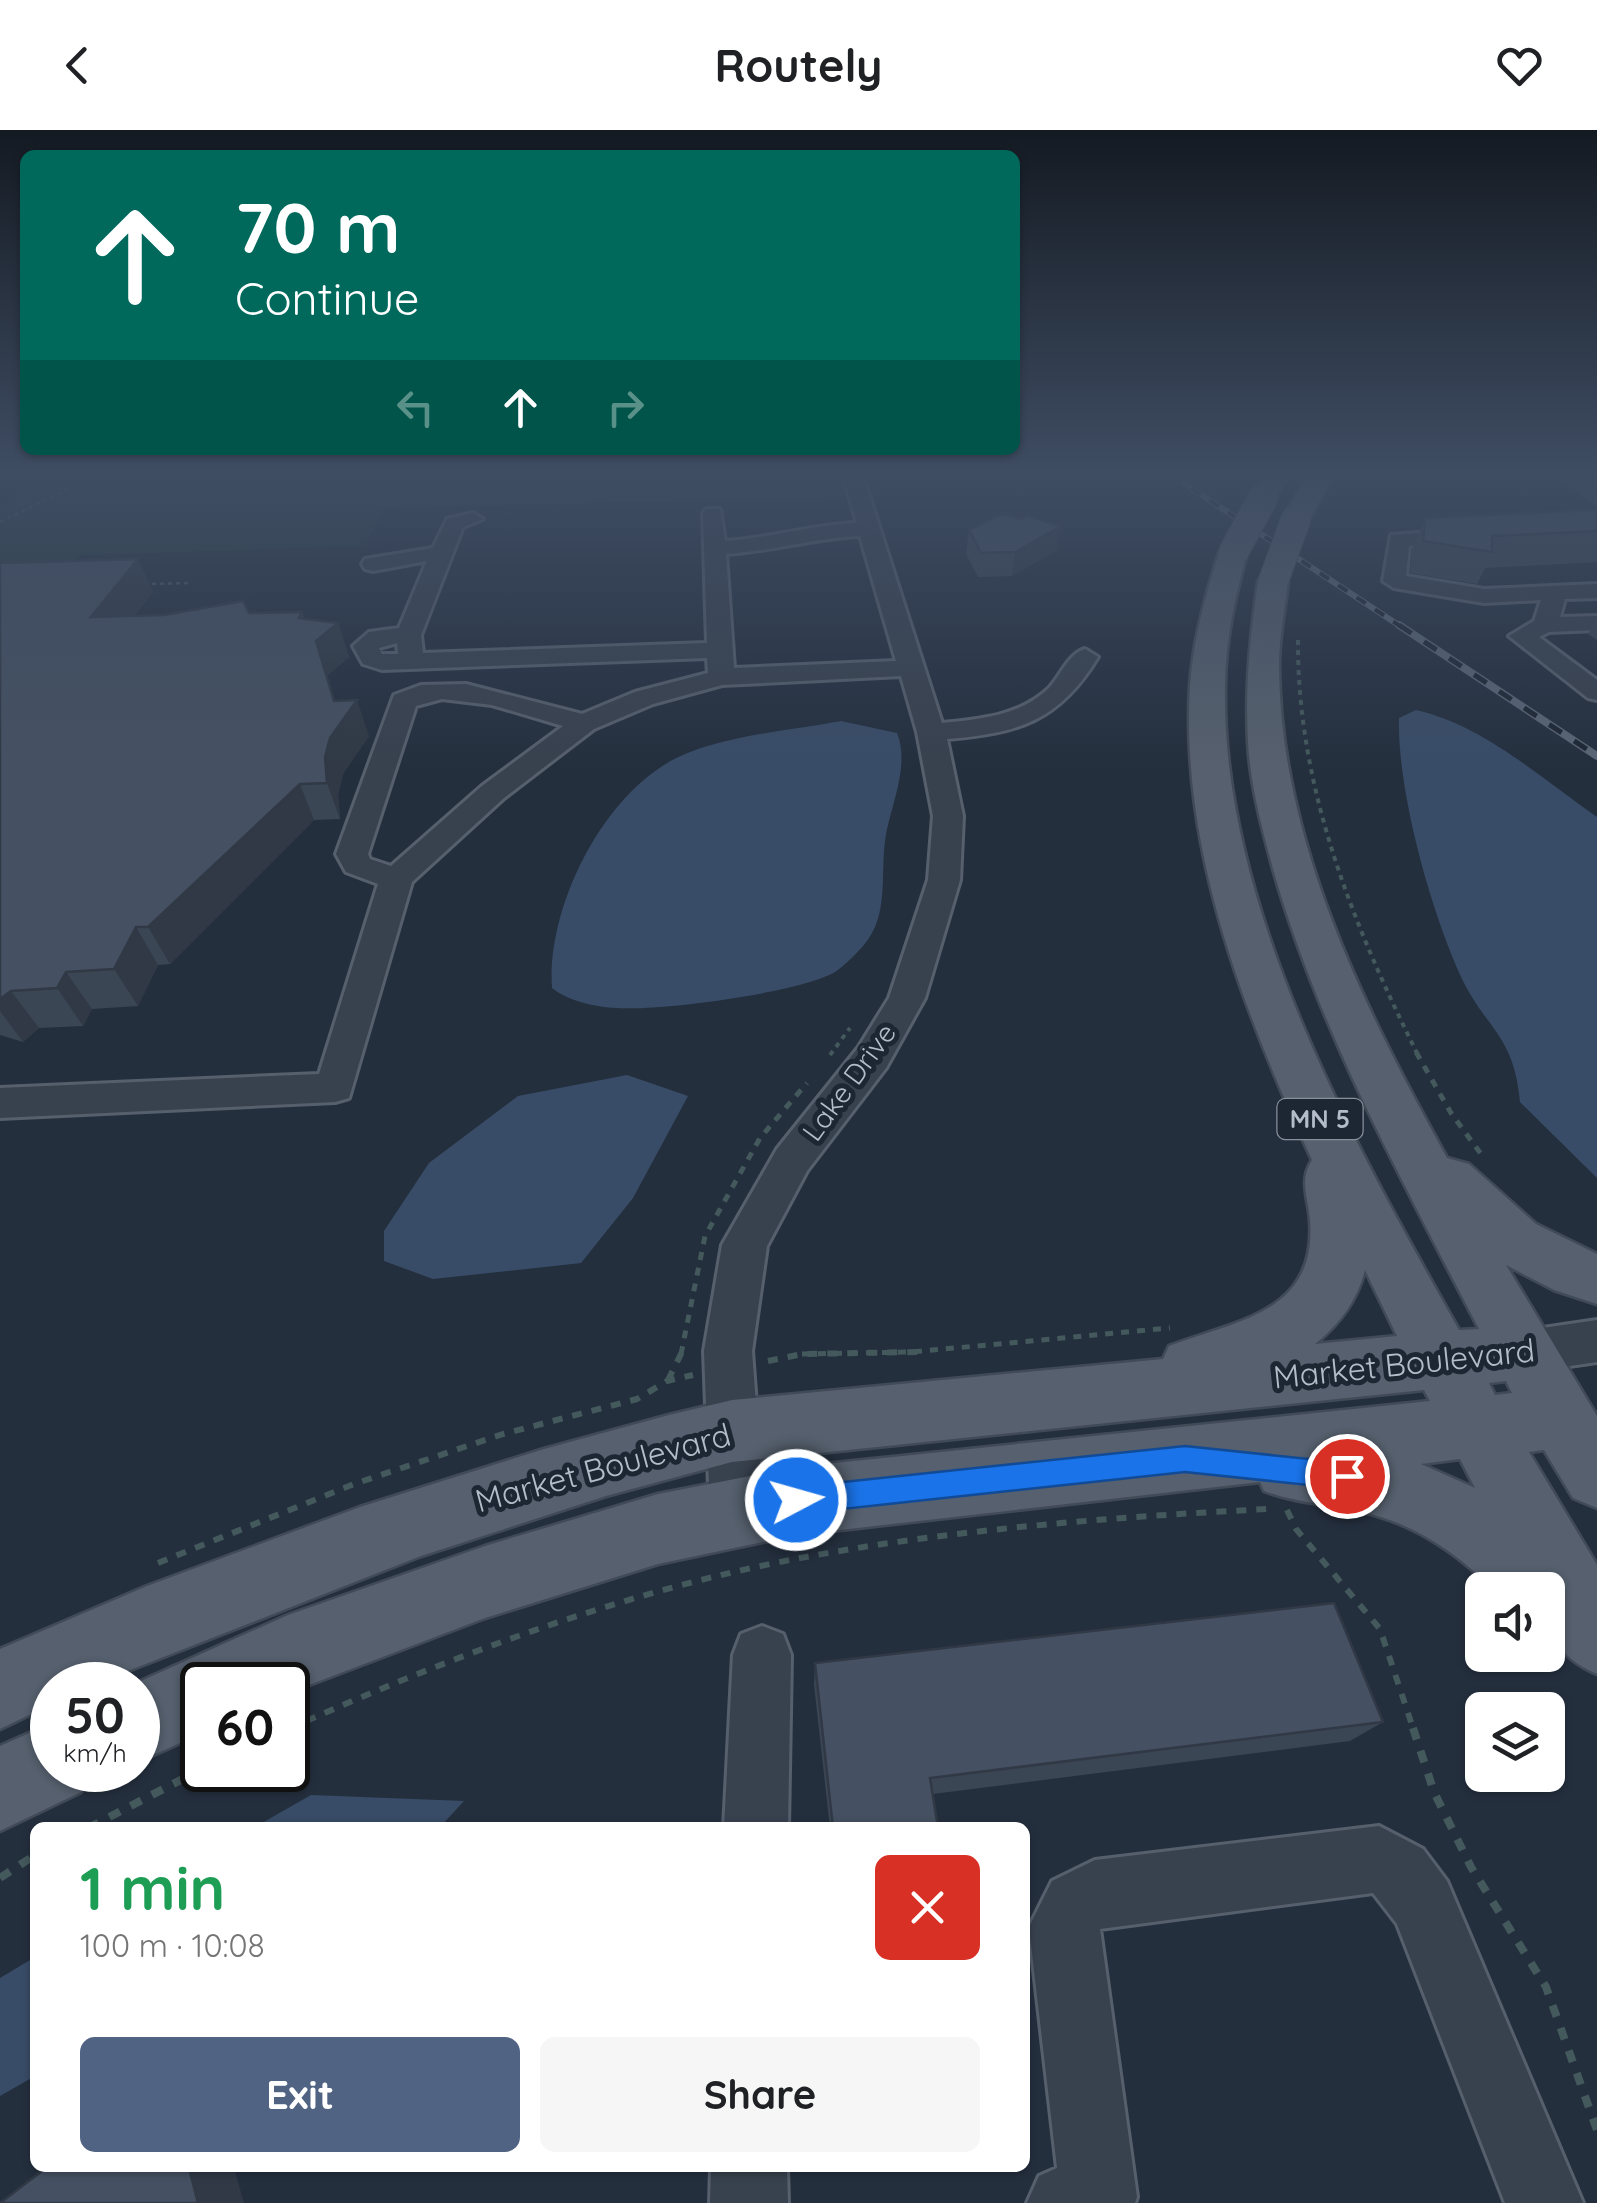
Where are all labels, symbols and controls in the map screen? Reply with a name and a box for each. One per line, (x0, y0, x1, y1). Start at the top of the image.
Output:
text: Routely (715, 37, 882, 93)
icon: back (50, 38, 105, 93)
icon: heart (1492, 38, 1547, 93)
text: 70 m (235, 183, 401, 271)
icon: ahead (70, 190, 200, 320)
text: Continue (235, 270, 420, 326)
icon: left (388, 380, 443, 435)
icon: ahead (493, 380, 548, 435)
icon: right (598, 380, 653, 435)
street label: Lake Drive (794, 1016, 903, 1147)
road number: MN 5 (1278, 1099, 1362, 1139)
street label: Market Boulevard (1271, 1329, 1537, 1397)
street label: Market Boulevard (471, 1414, 735, 1520)
pin (1305, 1434, 1390, 1519)
position arrow (744, 1448, 848, 1552)
icon: arrive (1320, 1449, 1375, 1504)
map controls (1465, 1572, 1565, 1792)
button: sound (1465, 1572, 1565, 1672)
speed limit sign: 60 (180, 1662, 310, 1792)
text: 50 (65, 1683, 125, 1746)
button: layers (1465, 1692, 1565, 1792)
text: km/h (63, 1737, 127, 1768)
text: 1 min (80, 1850, 225, 1925)
button: close (875, 1855, 980, 1960)
text: 100 m · 10:08 (80, 1925, 265, 1965)
button: Exit (80, 2037, 520, 2152)
button: Share (540, 2037, 980, 2152)

